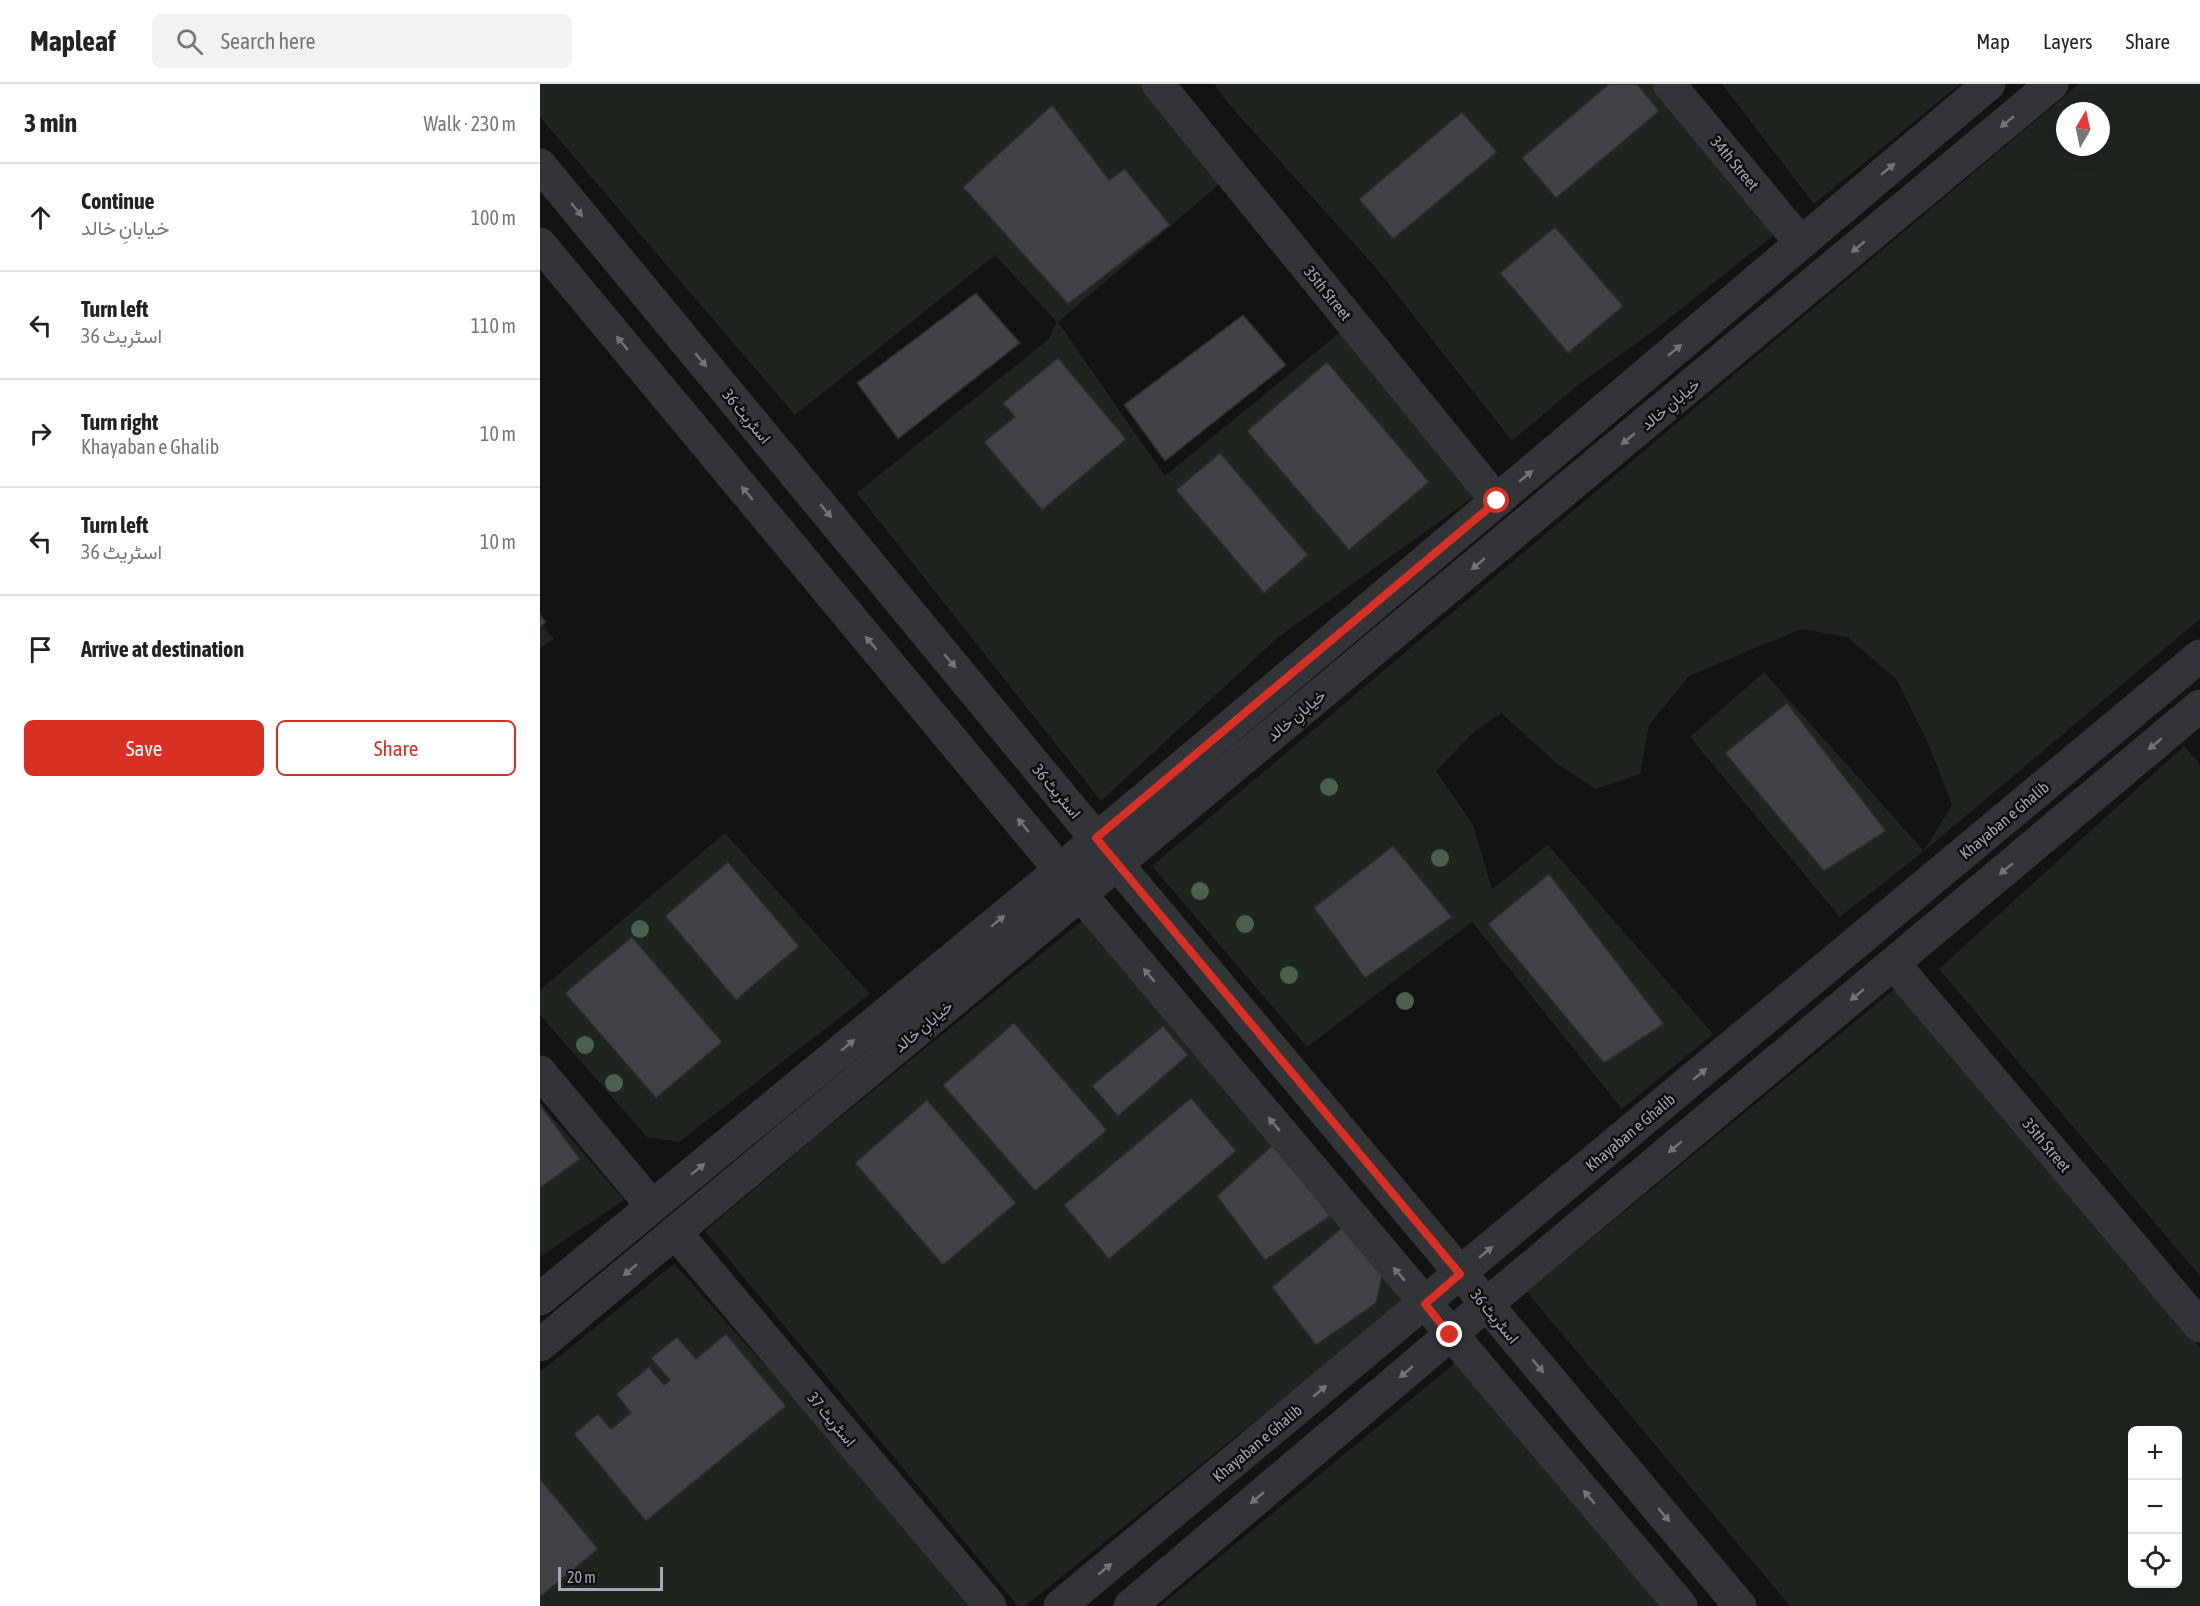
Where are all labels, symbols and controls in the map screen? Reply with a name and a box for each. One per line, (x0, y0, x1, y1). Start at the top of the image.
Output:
search box (152, 14, 572, 68)
text: Mapleaf (30, 25, 116, 57)
icon: search (173, 25, 206, 58)
text: Search here (221, 28, 316, 54)
text: Map (1976, 29, 2010, 53)
text: Layers (2043, 29, 2093, 53)
text: Share (2126, 29, 2170, 53)
north arrow (2056, 102, 2110, 156)
text: 3 min (24, 108, 77, 138)
text: Walk · 230 m (424, 112, 516, 135)
one-way arrow (1999, 115, 2015, 128)
street label: 34th Street (1707, 132, 1763, 194)
one-way arrow (1880, 163, 1895, 176)
text: Continue (81, 188, 155, 214)
icon: ahead (24, 201, 57, 234)
one-way arrow (571, 202, 584, 218)
text: 100 m (471, 206, 516, 229)
text: خیابانِ خالد (81, 216, 169, 239)
one-way arrow (1851, 240, 1866, 253)
street label: 35th Street (1301, 262, 1356, 324)
text: Turn left (81, 296, 148, 322)
icon: left (24, 309, 57, 342)
text: 110 m (471, 314, 516, 337)
text: اسٹریٹ 36 (81, 324, 162, 347)
one-way arrow (616, 336, 629, 351)
one-way arrow (1667, 343, 1683, 356)
one-way arrow (695, 352, 708, 368)
street label: خیابانِ خالد (1637, 374, 1706, 437)
street label: اسٹریٹ 36 (718, 385, 775, 448)
text: Turn right (81, 409, 158, 435)
icon: right (24, 417, 57, 450)
text: 10 m (480, 422, 516, 445)
one-way arrow (1620, 433, 1636, 446)
text: Khayaban e Ghalib (81, 435, 219, 458)
one-way arrow (1518, 470, 1533, 483)
one-way arrow (740, 485, 753, 501)
route start (1483, 487, 1509, 513)
one-way arrow (819, 503, 832, 519)
text: Turn left (81, 512, 148, 538)
icon: left (24, 525, 57, 558)
text: 10 m (480, 530, 516, 553)
text: اسٹریٹ 36 (81, 540, 162, 563)
one-way arrow (1470, 558, 1486, 571)
icon: arrive (24, 633, 57, 666)
text: Arrive at destination (81, 636, 244, 662)
one-way arrow (865, 636, 878, 651)
one-way arrow (943, 653, 956, 669)
street label: خیابانِ خالد (1263, 685, 1332, 748)
button: Save (24, 720, 264, 776)
button: Share (276, 720, 516, 776)
one-way arrow (2147, 737, 2163, 750)
street label: اسٹریٹ 36 (1028, 760, 1085, 823)
street label: Khayaban e Ghalib (1956, 778, 2053, 863)
one-way arrow (1016, 817, 1029, 833)
one-way arrow (1998, 863, 2014, 876)
one-way arrow (991, 915, 1006, 927)
one-way arrow (1142, 967, 1155, 983)
one-way arrow (1850, 988, 1865, 1001)
street label: خیابانِ خالد (890, 996, 959, 1059)
one-way arrow (840, 1038, 856, 1051)
one-way arrow (1692, 1067, 1708, 1080)
street label: Khayaban e Ghalib (1582, 1090, 1679, 1175)
street label: 35th Street (2019, 1114, 2075, 1176)
one-way arrow (1268, 1117, 1281, 1132)
one-way arrow (1668, 1140, 1683, 1153)
one-way arrow (690, 1163, 705, 1175)
one-way arrow (1478, 1246, 1494, 1259)
one-way arrow (623, 1263, 638, 1276)
one-way arrow (1393, 1267, 1406, 1282)
street label: اسٹریٹ 36 (1466, 1285, 1523, 1348)
route end (1436, 1321, 1462, 1347)
one-way arrow (1531, 1358, 1544, 1374)
one-way arrow (1398, 1366, 1414, 1379)
one-way arrow (1312, 1384, 1328, 1397)
street label: اسٹریٹ 37 (803, 1388, 860, 1451)
street label: Khayaban e Ghalib (1209, 1401, 1306, 1486)
map controls (2128, 1426, 2182, 1588)
button: + (2128, 1426, 2182, 1480)
button: − (2128, 1480, 2182, 1534)
one-way arrow (1582, 1489, 1595, 1505)
one-way arrow (1249, 1492, 1265, 1505)
one-way arrow (1657, 1507, 1670, 1523)
button: locate (2128, 1534, 2182, 1588)
one-way arrow (1097, 1562, 1113, 1575)
scale bar (558, 1564, 663, 1592)
text: 20 m (567, 1568, 596, 1586)

